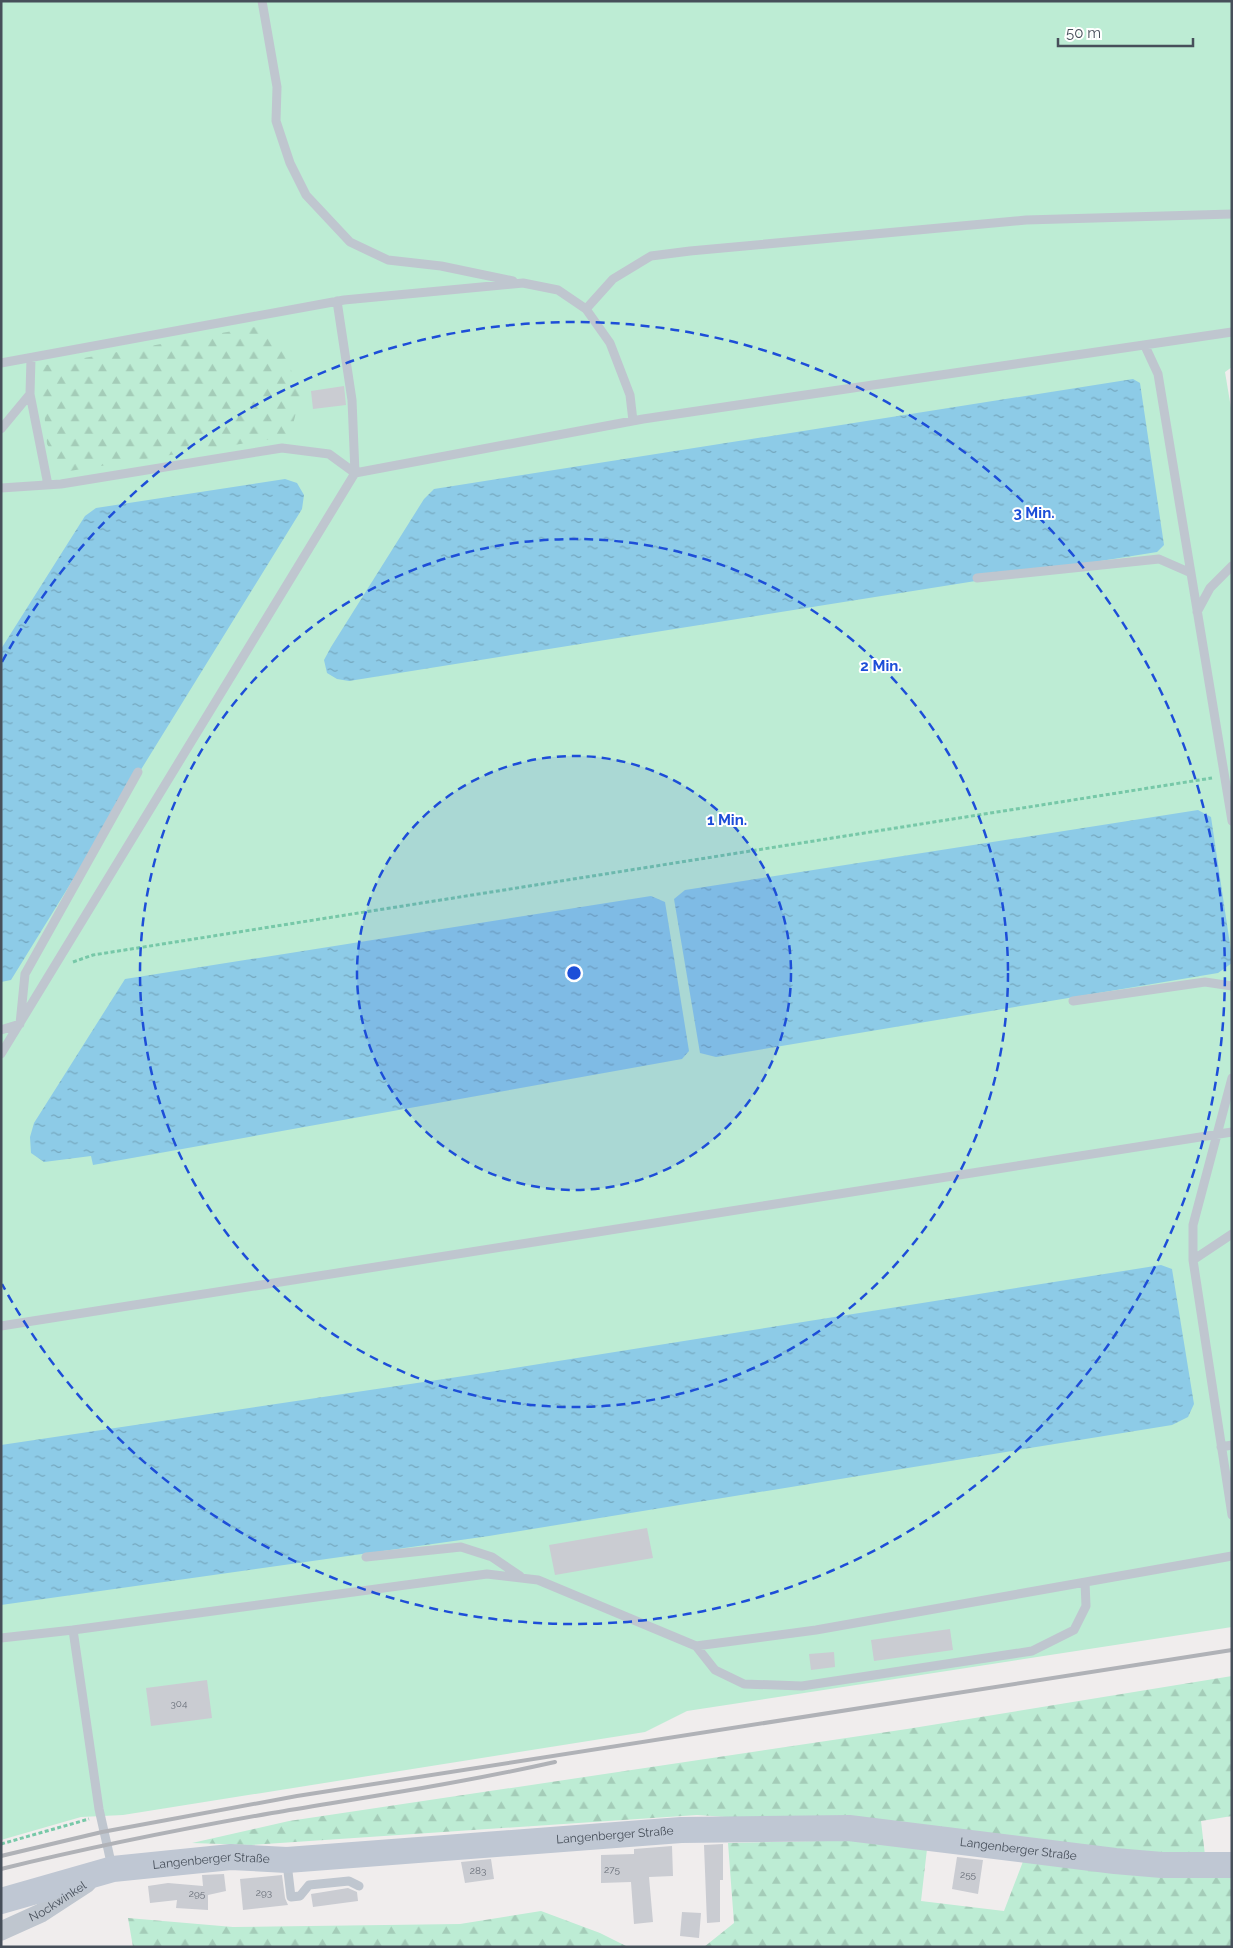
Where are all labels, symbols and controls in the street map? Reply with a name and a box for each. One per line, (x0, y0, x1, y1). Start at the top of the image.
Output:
scale bar (1058, 15, 1193, 47)
text: 50 m (1066, 24, 1101, 42)
text: 3 Min. (1013, 504, 1055, 522)
text: 2 Min. (860, 657, 902, 675)
text: 1 Min. (707, 811, 747, 829)
centre of rings (565, 964, 583, 982)
house number: 304 (171, 1698, 188, 1709)
street label: Langenberger Straße (556, 1824, 674, 1846)
street label: Langenberger Straße (959, 1835, 1078, 1863)
street label: Langenberger Straße (152, 1850, 270, 1872)
house number: 275 (604, 1864, 620, 1875)
house number: 283 (470, 1865, 486, 1876)
house number: 255 (960, 1869, 977, 1880)
street label: Nockwinkel (27, 1878, 90, 1924)
house number: 293 (256, 1887, 272, 1898)
house number: 295 (189, 1888, 206, 1899)

